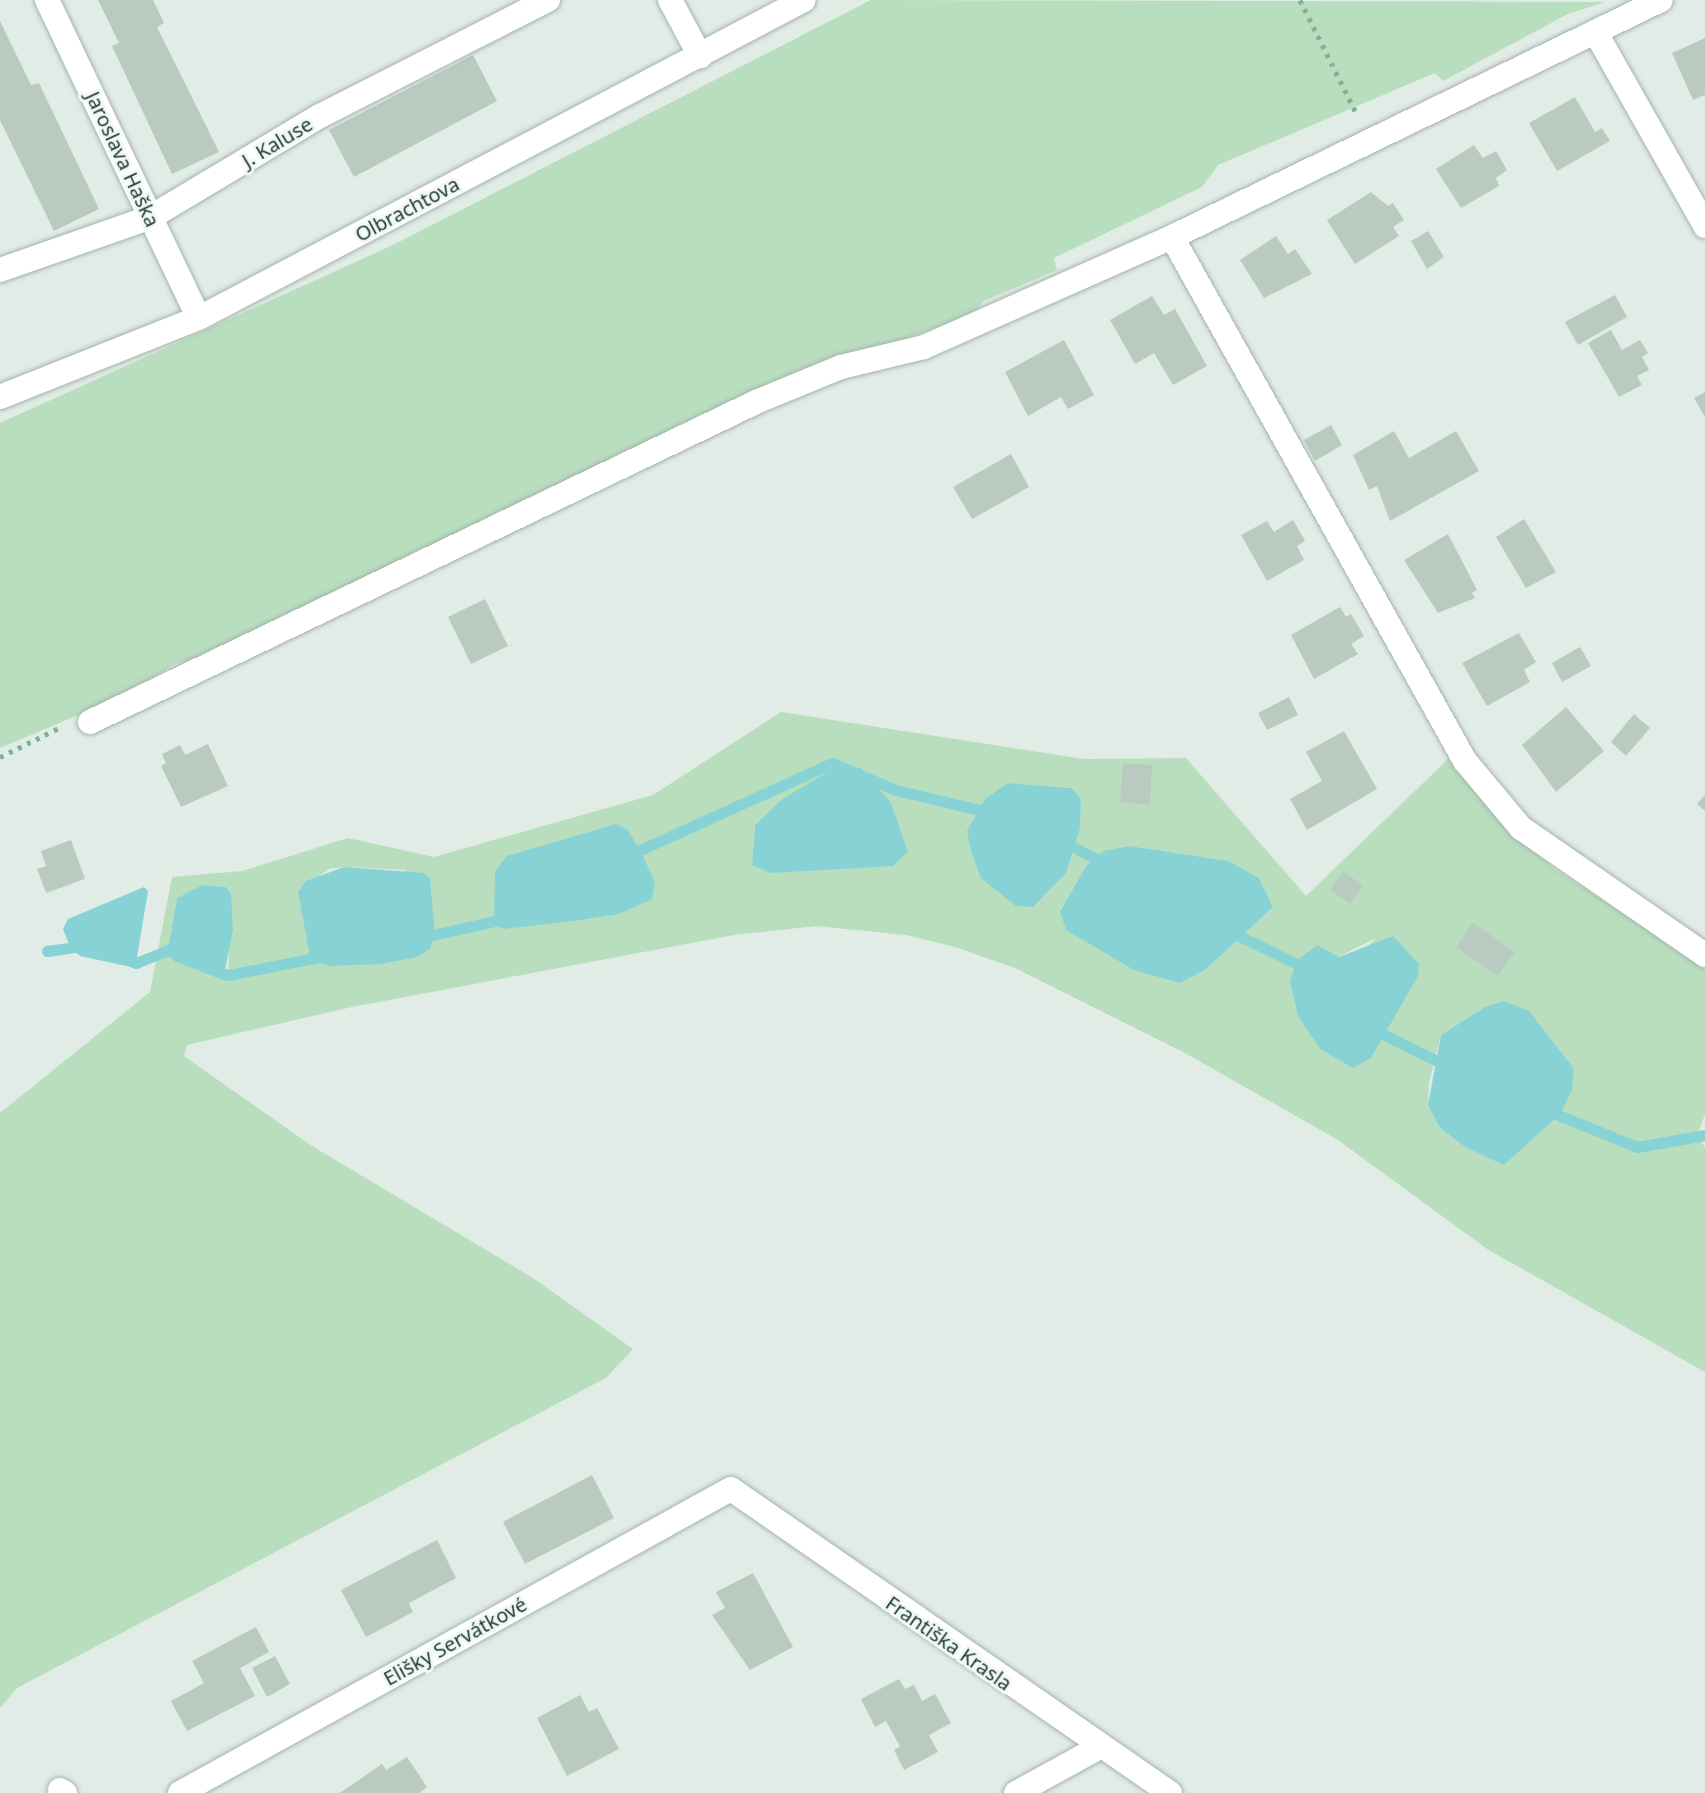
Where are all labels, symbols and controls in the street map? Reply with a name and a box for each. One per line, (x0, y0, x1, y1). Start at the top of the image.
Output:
street label: Jaroslava Haška (81, 87, 165, 231)
street label: J. Kaluse (237, 112, 317, 172)
street label: Olbrachtova (351, 172, 463, 246)
street label: Františka Krasla (881, 1591, 1017, 1695)
street label: Elišky Servátkové (379, 1592, 531, 1690)

